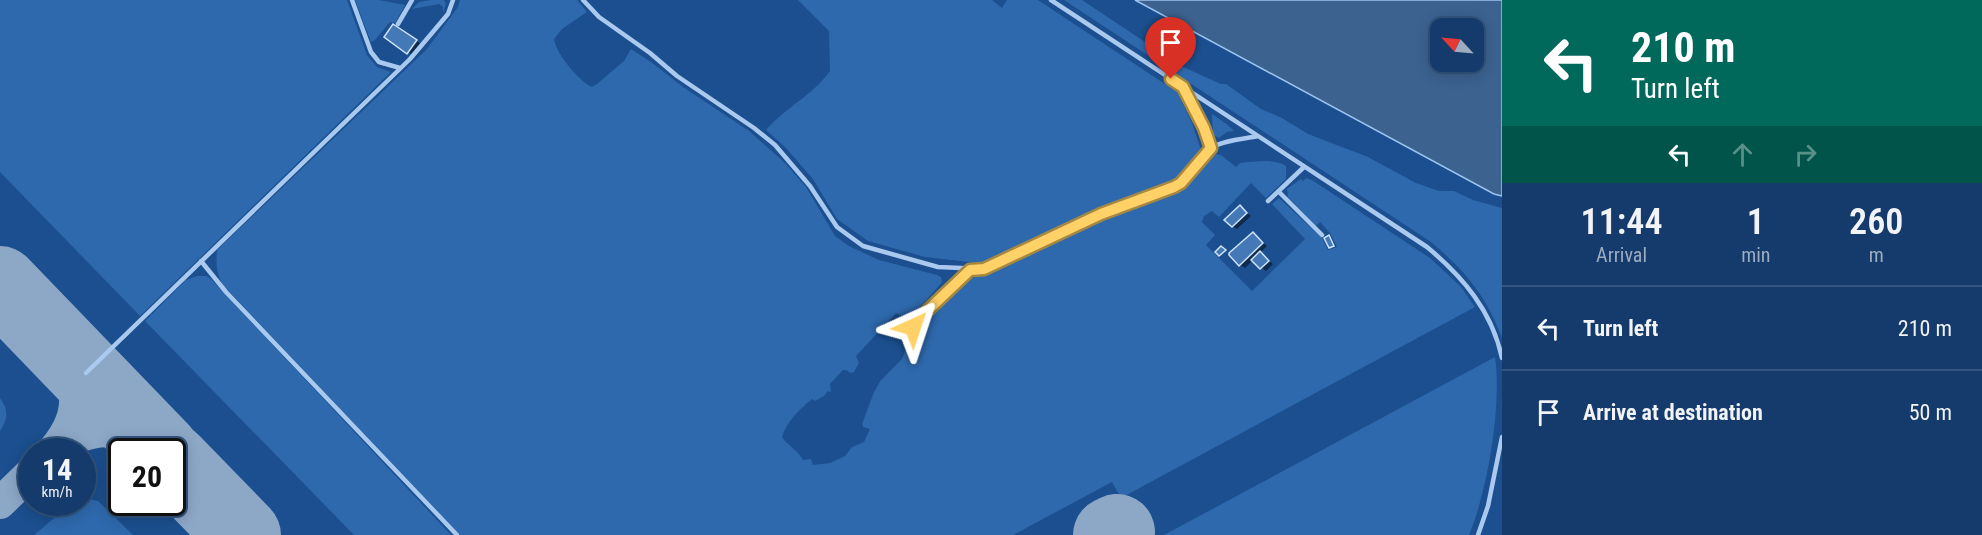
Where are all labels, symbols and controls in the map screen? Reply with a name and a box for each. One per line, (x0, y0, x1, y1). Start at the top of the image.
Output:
pin (1145, 17, 1196, 79)
north arrow (1430, 18, 1484, 72)
map controls (1430, 18, 1484, 72)
text: 210 m (1631, 23, 1736, 72)
icon: left (1532, 24, 1610, 102)
icon: arrive (1154, 26, 1187, 59)
text: Turn left (1631, 73, 1720, 105)
icon: left (1663, 138, 1696, 171)
icon: ahead (1726, 138, 1759, 171)
icon: right (1789, 138, 1822, 171)
text: 11:44 (1581, 201, 1663, 243)
text: 1 (1747, 201, 1765, 243)
text: 260 (1849, 201, 1903, 243)
text: Arrival (1596, 243, 1647, 267)
text: min (1741, 243, 1770, 267)
text: m (1869, 243, 1884, 267)
position arrow (881, 295, 945, 359)
icon: left (1532, 312, 1565, 345)
text: Turn left (1583, 316, 1658, 341)
text: 210 m (1898, 316, 1952, 341)
icon: arrive (1532, 396, 1565, 429)
text: Arrive at destination (1583, 400, 1763, 425)
text: 50 m (1909, 400, 1952, 425)
speed limit sign: 20 (108, 438, 186, 516)
text: 14 (42, 452, 72, 487)
text: km/h (42, 483, 72, 501)

